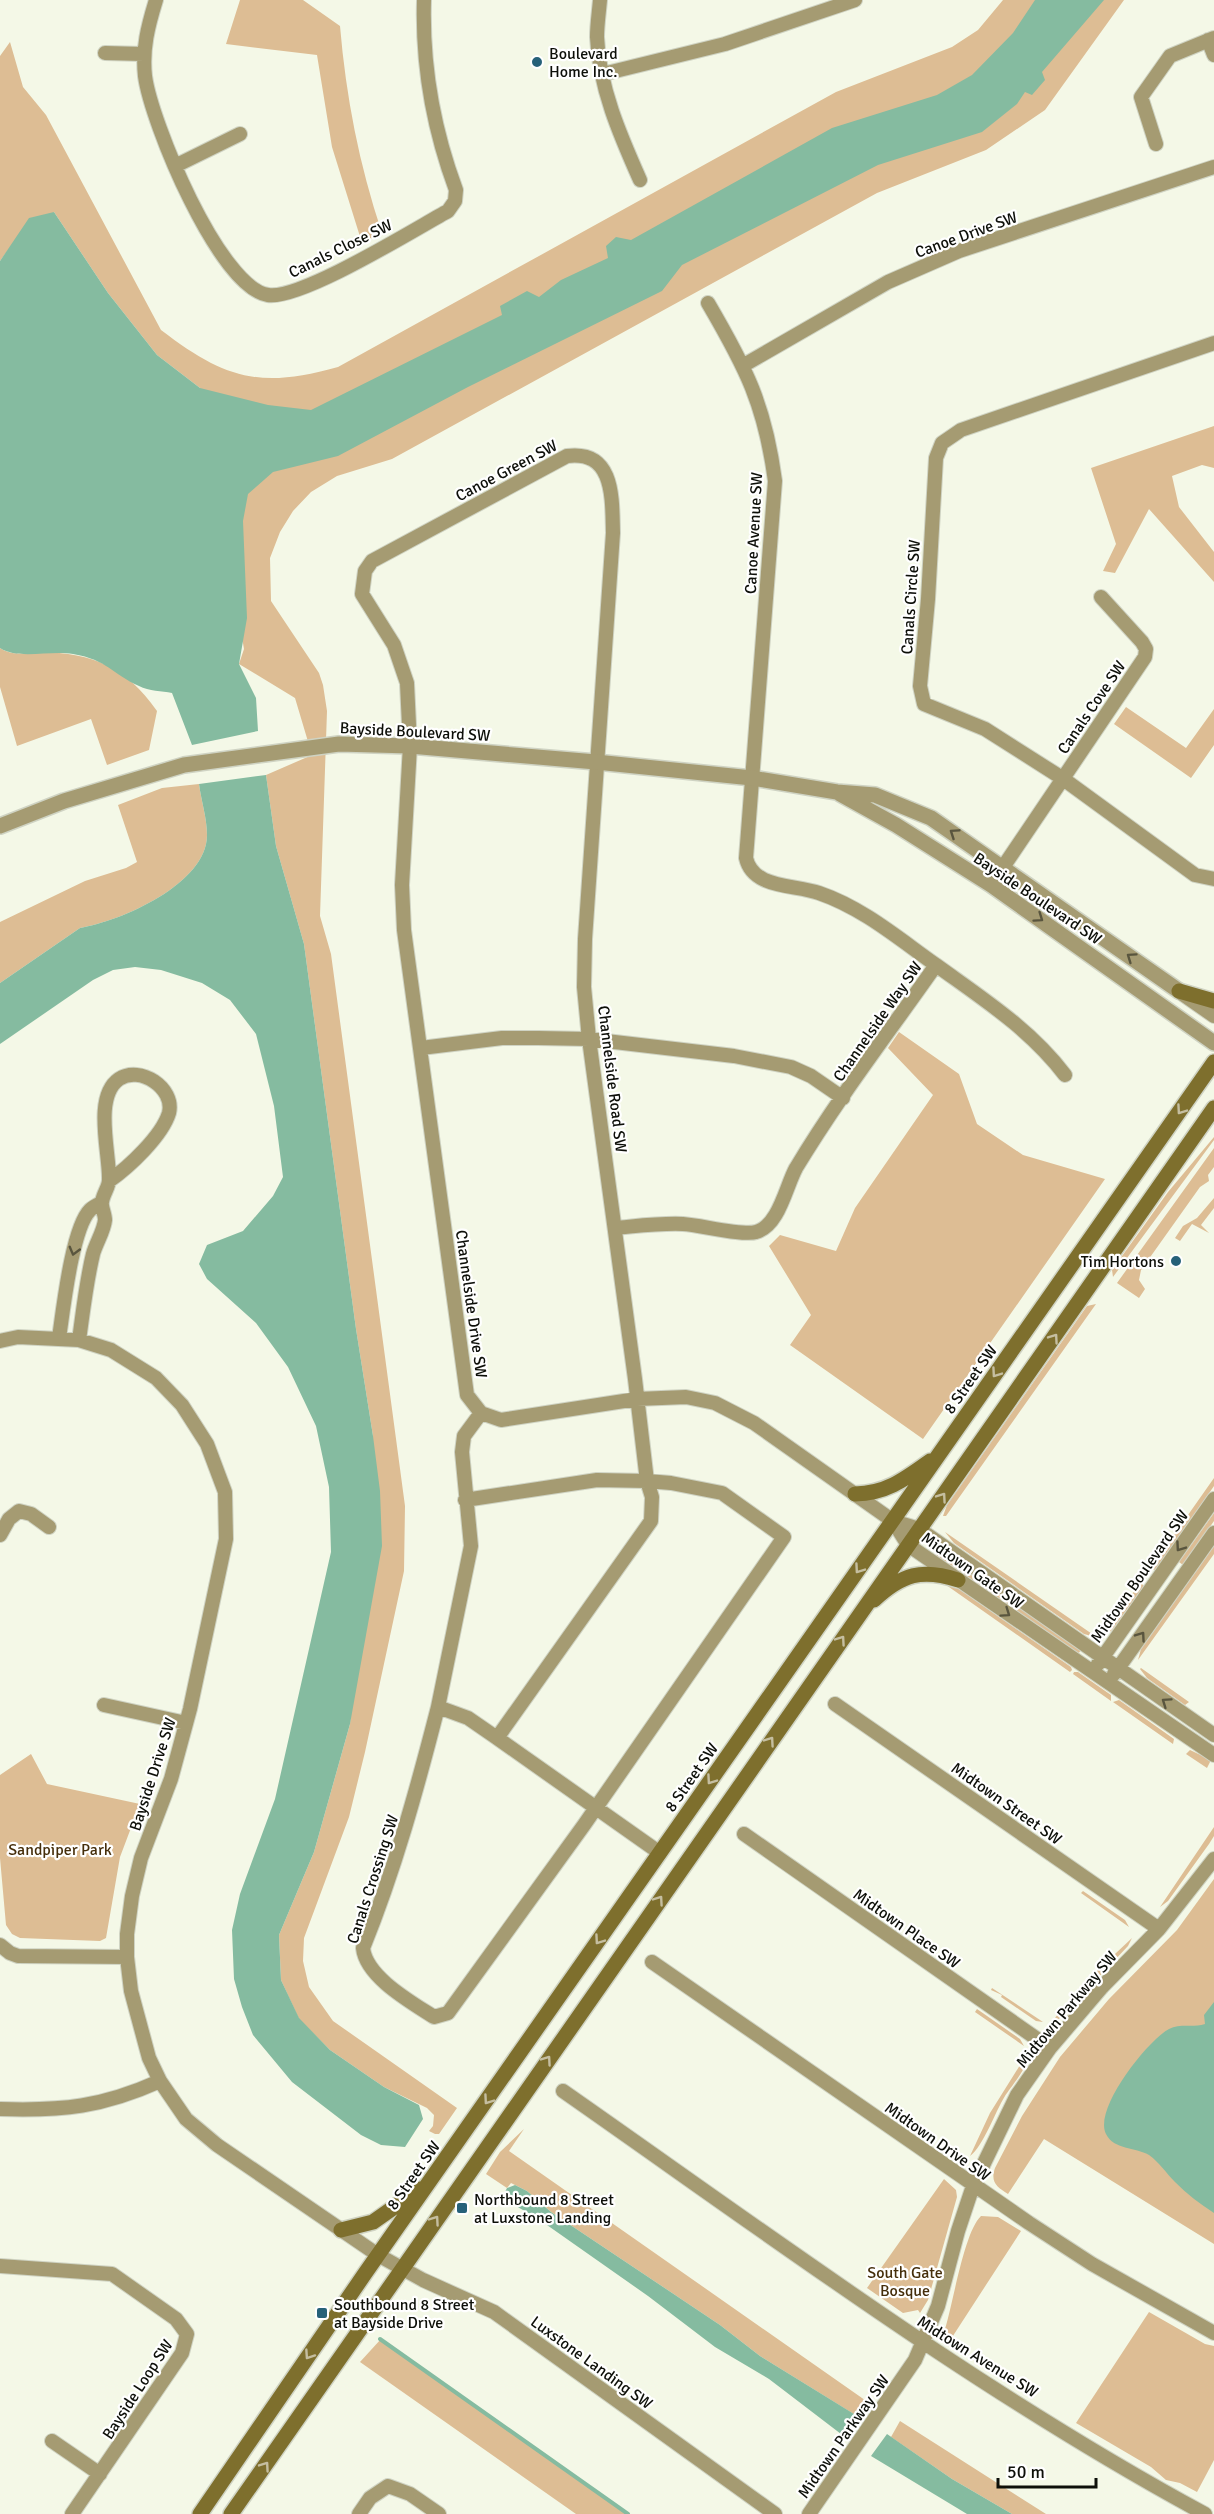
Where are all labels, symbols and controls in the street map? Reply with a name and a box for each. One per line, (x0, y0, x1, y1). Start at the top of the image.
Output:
place label: Boulevard Home Inc. (549, 44, 618, 82)
marker: Boulevard Home Inc. (530, 55, 544, 69)
street label: Canoe Drive SW (912, 207, 1021, 263)
street label: Canals Close SW (285, 215, 396, 283)
street label: Canoe Green SW (452, 435, 561, 506)
street label: Canoe Avenue SW (741, 471, 767, 594)
street label: Canals Circle SW (897, 539, 925, 655)
street label: Canals Cove SW (1053, 657, 1131, 758)
street label: Bayside Boulevard SW (339, 718, 491, 746)
one-way arrow (950, 829, 961, 840)
street label: Bayside Boulevard SW (969, 848, 1106, 950)
one-way arrow (1032, 911, 1043, 922)
one-way arrow (1127, 953, 1138, 964)
street label: Channelside Way SW (829, 957, 927, 1086)
street label: Channelside Road SW (593, 1004, 631, 1154)
one-way arrow (1177, 1104, 1188, 1115)
street label: Channelside Drive SW (451, 1229, 491, 1380)
one-way arrow (69, 1245, 81, 1256)
place label: Tim Hortons (1081, 1252, 1164, 1272)
marker: Tim Hortons (1169, 1254, 1183, 1268)
one-way arrow (1047, 1333, 1058, 1344)
street label: 8 Street SW (940, 1341, 1002, 1418)
one-way arrow (992, 1367, 1003, 1378)
one-way arrow (935, 1493, 946, 1504)
street label: Midtown Boulevard SW (1086, 1506, 1193, 1647)
street label: Midtown Gate SW (917, 1528, 1028, 1614)
one-way arrow (1176, 1541, 1187, 1552)
one-way arrow (855, 1563, 866, 1574)
one-way arrow (1000, 1606, 1011, 1617)
one-way arrow (1134, 1631, 1145, 1642)
one-way arrow (834, 1636, 845, 1647)
one-way arrow (1162, 1698, 1173, 1709)
street label: Bayside Drive SW (125, 1715, 181, 1833)
one-way arrow (763, 1736, 774, 1747)
street label: 8 Street SW (661, 1739, 723, 1816)
street label: Midtown Street SW (947, 1758, 1066, 1850)
one-way arrow (707, 1774, 718, 1785)
street label: Canals Crossing SW (343, 1812, 403, 1946)
park label: Sandpiper Park (8, 1840, 112, 1860)
street label: Midtown Place SW (849, 1884, 964, 1973)
one-way arrow (652, 1896, 663, 1907)
one-way arrow (595, 1934, 606, 1945)
street label: Midtown Parkway SW (1012, 1947, 1122, 2072)
one-way arrow (540, 2056, 551, 2067)
one-way arrow (484, 2094, 495, 2105)
street label: Midtown Drive SW (881, 2098, 995, 2186)
street label: 8 Street SW (383, 2137, 445, 2214)
place label: Northbound 8 Street at Luxstone Landing (474, 2190, 614, 2228)
marker: Northbound 8 Street at Luxstone Landing (455, 2201, 469, 2215)
one-way arrow (428, 2216, 439, 2227)
park label: South Gate Bosque (867, 2263, 943, 2301)
place label: Southbound 8 Street at Bayside Drive (334, 2295, 475, 2333)
marker: Southbound 8 Street at Bayside Drive (315, 2306, 329, 2320)
street label: Luxstone Landing SW (527, 2312, 657, 2414)
street label: Midtown Avenue SW (913, 2312, 1042, 2402)
street label: Bayside Loop SW (98, 2335, 178, 2443)
one-way arrow (305, 2349, 317, 2359)
street label: Midtown Parkway SW (794, 2371, 894, 2502)
scale bar (998, 2451, 1096, 2489)
one-way arrow (258, 2461, 269, 2472)
text: 50 m (1007, 2461, 1045, 2483)

